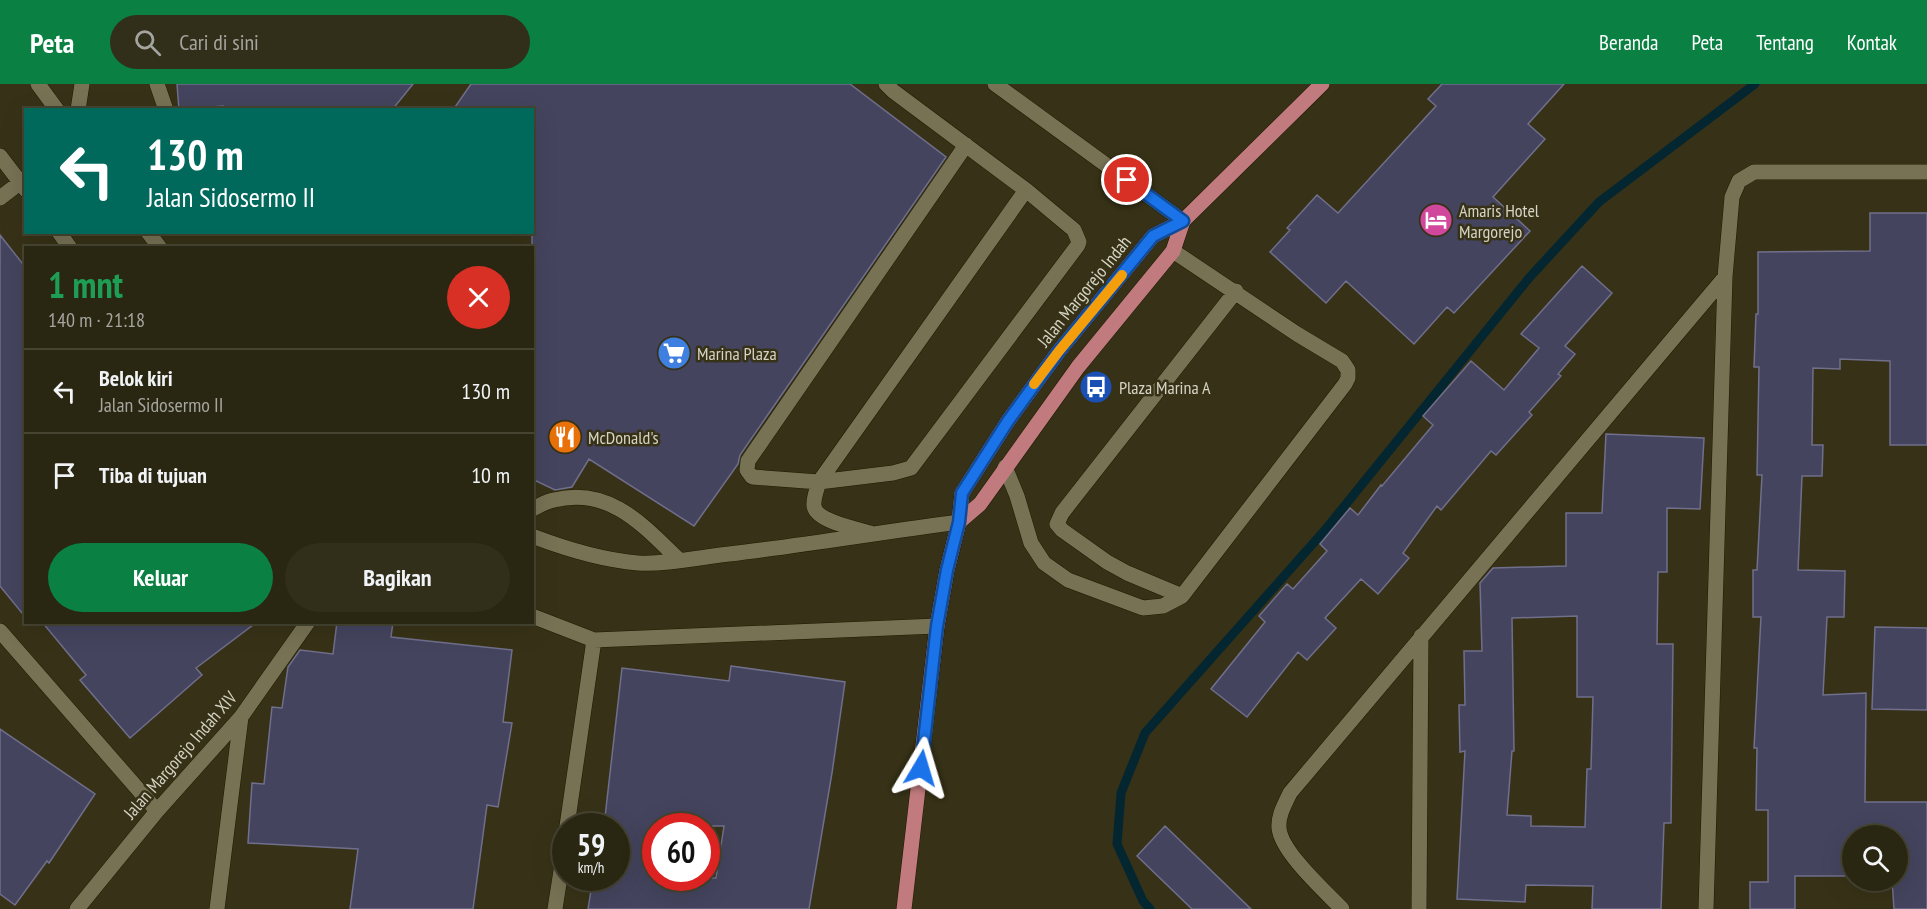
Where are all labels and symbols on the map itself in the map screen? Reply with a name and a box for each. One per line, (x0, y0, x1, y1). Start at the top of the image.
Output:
pin (1101, 154, 1152, 205)
place label: Amaris Hotel Margorejo (1459, 199, 1540, 243)
hotel icon: Amaris Hotel Margorejo (1418, 202, 1454, 238)
street label: Jalan Margorejo Indah (1031, 231, 1136, 352)
supermarket icon: Marina Plaza (656, 335, 692, 371)
place label: Marina Plaza (697, 342, 777, 365)
bus stop icon: Plaza Marina A (1078, 369, 1114, 405)
place label: Plaza Marina A (1119, 376, 1211, 399)
restaurant icon: McDonald's (547, 419, 583, 455)
place label: McDonald's (588, 426, 659, 449)
street label: Jalan Margorejo Indah XIV (118, 686, 242, 824)
position arrow (889, 736, 953, 800)
speed limit sign: 60 (642, 813, 720, 891)

